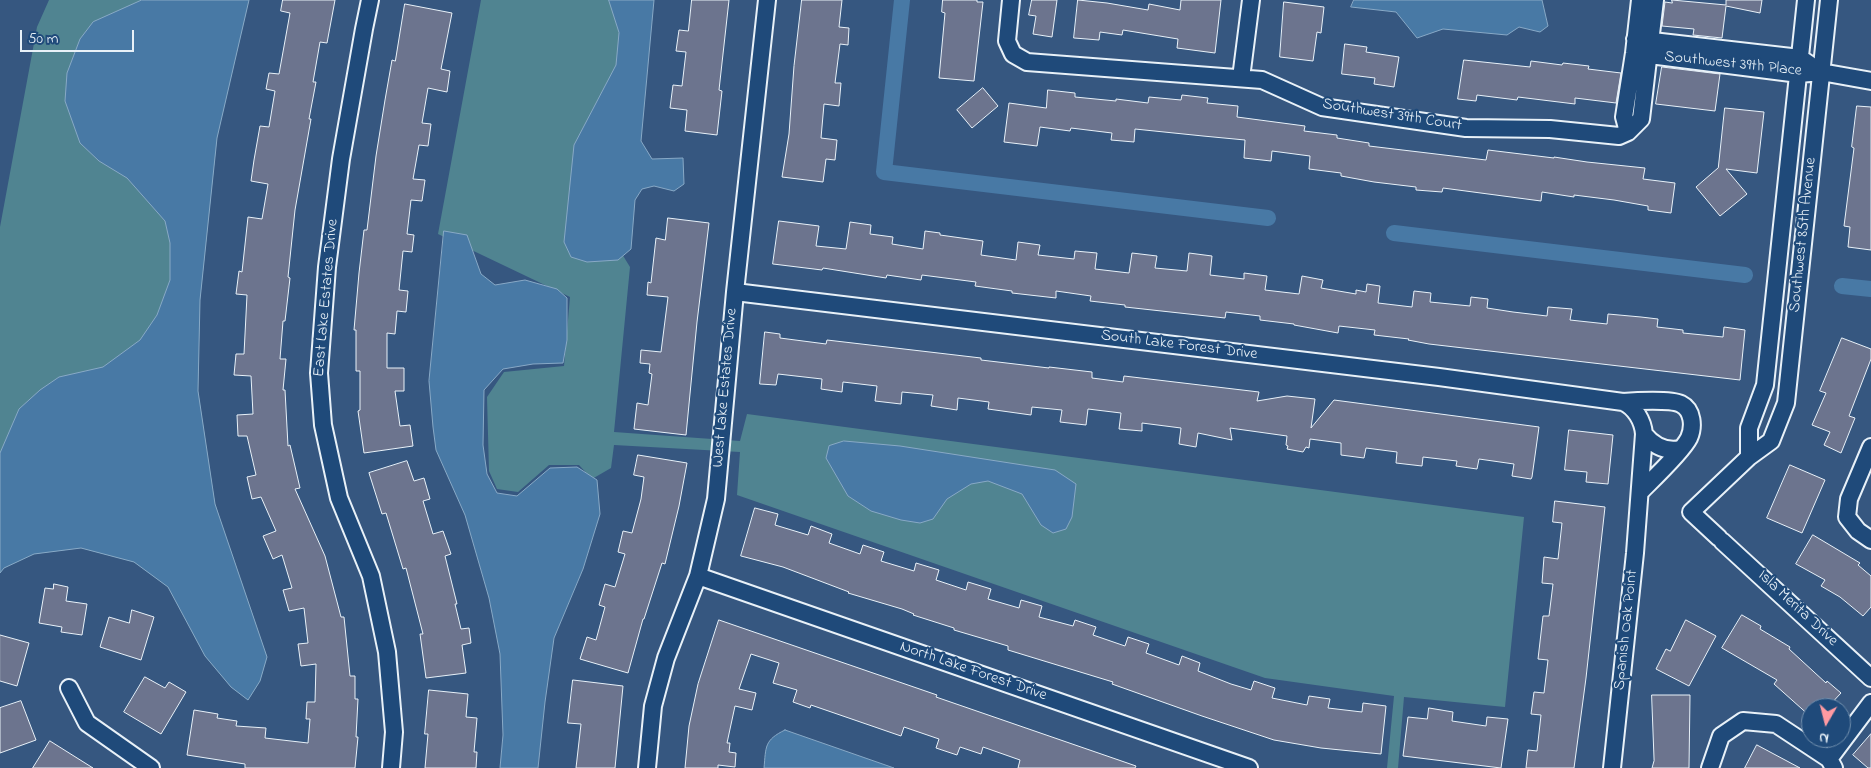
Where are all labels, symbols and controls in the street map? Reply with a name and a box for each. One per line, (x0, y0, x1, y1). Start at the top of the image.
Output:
scale bar (22, 20, 136, 52)
text: 50 m (28, 28, 58, 50)
street label: Southwest 39th Place (1663, 48, 1803, 82)
street label: Southwest 39th Court (1321, 96, 1463, 136)
street label: Southwest 85th Avenue (1786, 157, 1822, 313)
street label: East Lake Estates Drive (311, 218, 343, 378)
street label: West Lake Estates Drive (709, 308, 743, 468)
street label: South Lake Forest Drive (1100, 327, 1258, 365)
street label: Isla Merita Drive (1753, 567, 1841, 651)
street label: Spanish Oak Point (1611, 569, 1643, 691)
street label: North Lake Forest Drive (897, 638, 1049, 706)
north arrow (1801, 698, 1851, 748)
text: N (1818, 726, 1830, 748)

